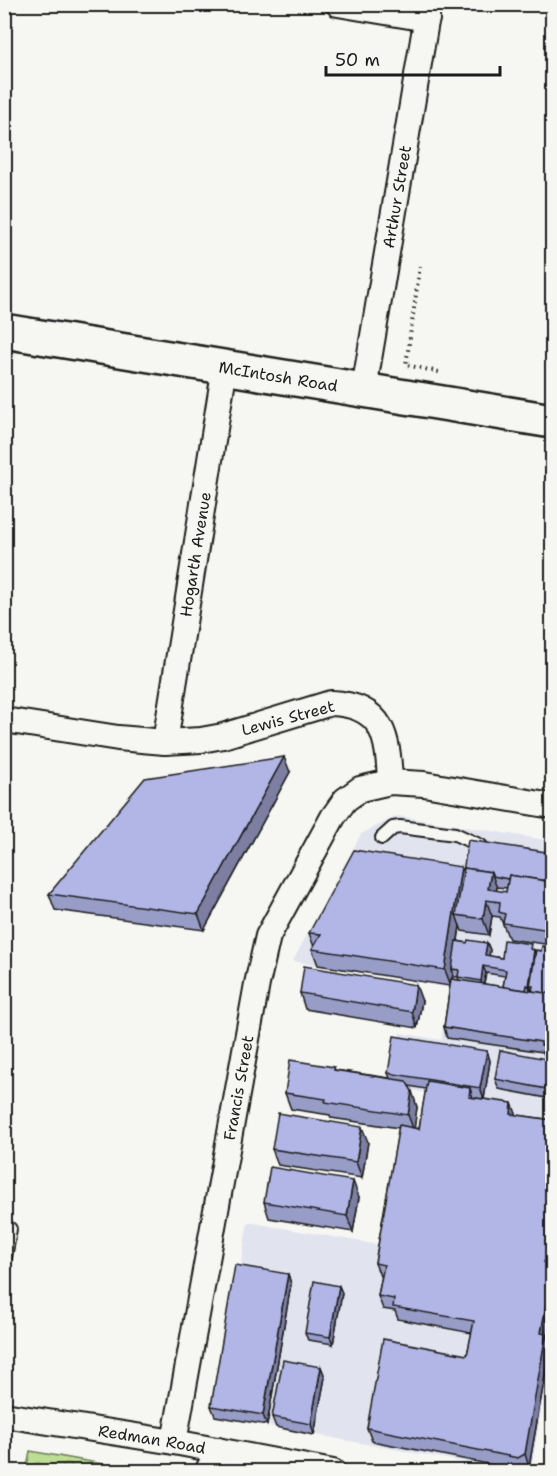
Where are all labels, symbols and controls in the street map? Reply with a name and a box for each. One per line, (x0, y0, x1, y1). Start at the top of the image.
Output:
scale bar (326, 39, 500, 77)
text: 50 m (335, 48, 380, 72)
street label: Arthur Street (377, 144, 415, 250)
street label: McIntosh Road (217, 356, 339, 396)
street label: Hogarth Avenue (175, 490, 215, 619)
street label: Lewis Street (239, 695, 337, 741)
street label: Francis Street (218, 1033, 258, 1142)
street label: Redman Road (97, 1420, 208, 1458)

